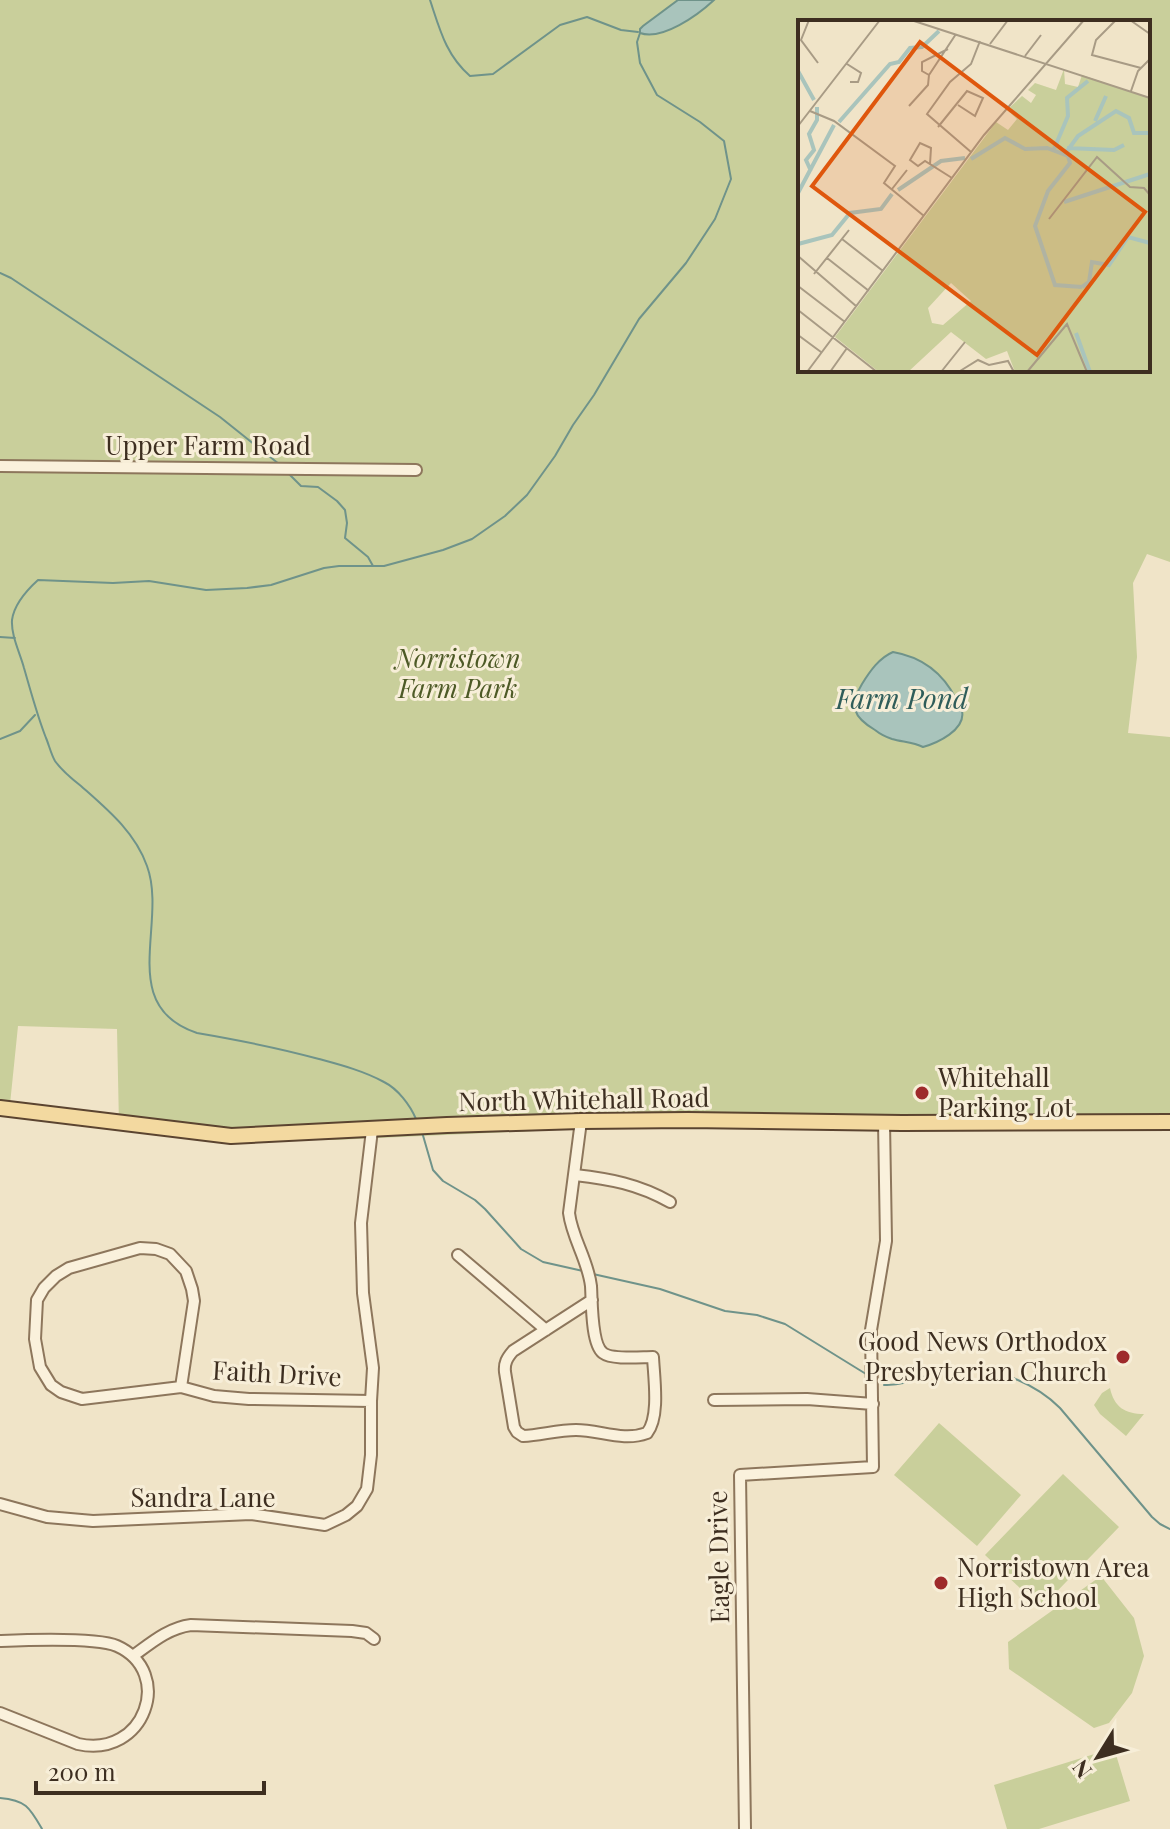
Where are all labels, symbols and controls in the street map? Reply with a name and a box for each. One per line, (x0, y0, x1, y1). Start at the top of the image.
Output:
inset map (798, 20, 1150, 372)
street label: Upper Farm Road (105, 427, 311, 462)
park label: Norristown Farm Park (393, 640, 521, 705)
water label: Farm Pond (835, 679, 969, 716)
place label: Whitehall Parking Lot (937, 1059, 1074, 1124)
street label: North Whitehall Road (458, 1079, 710, 1118)
marker: Whitehall Parking Lot (913, 1084, 931, 1102)
place label: Good News Orthodox Presbyterian Church (858, 1323, 1107, 1388)
marker: Good News Orthodox Presbyterian Church (1114, 1348, 1132, 1366)
street label: Faith Drive (211, 1352, 343, 1393)
street label: Sandra Lane (130, 1479, 276, 1514)
street label: Eagle Drive (699, 1490, 736, 1624)
place label: Norristown Area High School (957, 1549, 1150, 1614)
marker: Norristown Area High School (932, 1574, 950, 1592)
north arrow (1058, 1717, 1138, 1797)
scale bar (36, 1745, 264, 1795)
text: N (1064, 1754, 1098, 1785)
text: 200 m (48, 1755, 116, 1787)

